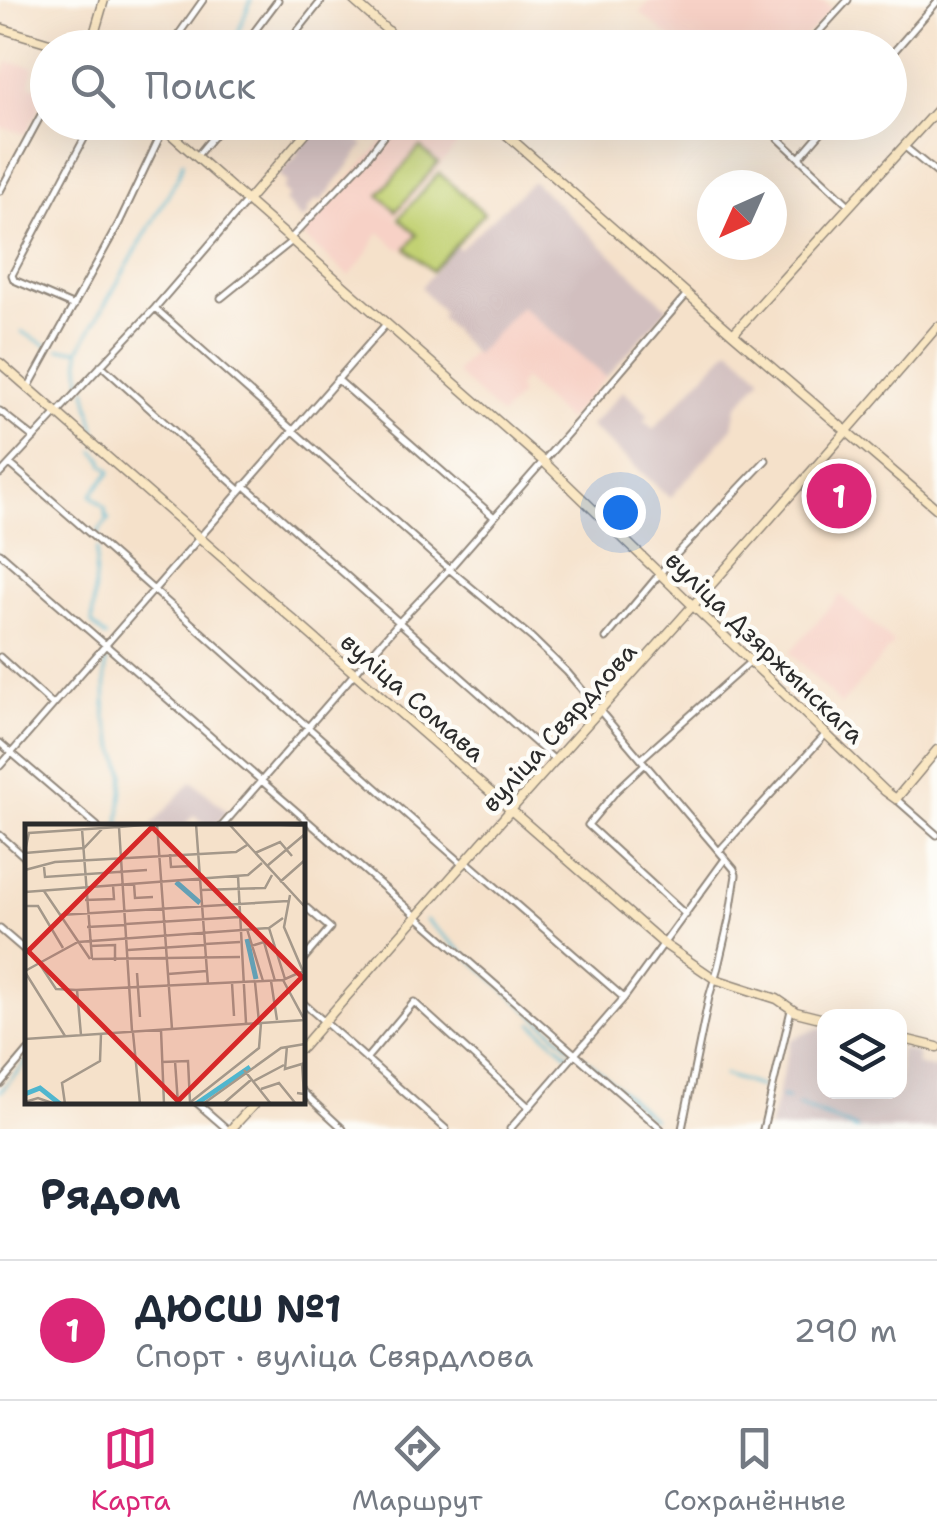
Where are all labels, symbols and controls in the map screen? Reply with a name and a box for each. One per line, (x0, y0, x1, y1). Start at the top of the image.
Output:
search box (30, 30, 907, 140)
icon: search (65, 58, 120, 113)
text: Поиск (145, 60, 256, 111)
north arrow (697, 170, 787, 260)
pin: 1 (806, 458, 872, 534)
your location (595, 487, 646, 538)
street label: вуліца Дзяржынскага (658, 543, 872, 751)
street label: вуліца Сомава (333, 625, 493, 770)
street label: вуліца Свярдлова (474, 635, 645, 819)
inset map (25, 824, 305, 1104)
map controls (817, 1009, 907, 1099)
button: layers (817, 1009, 907, 1099)
text: Рядом (40, 1166, 181, 1222)
text: ДЮСШ №1 (135, 1283, 342, 1334)
text: 1 (65, 1309, 80, 1352)
text: 290 m (794, 1309, 897, 1352)
text: Спорт · вуліца Свярдлова (135, 1334, 533, 1377)
tab: Карта (91, 1421, 171, 1519)
tab: Маршрут (352, 1421, 482, 1519)
tab: Сохранённые (664, 1421, 846, 1519)

